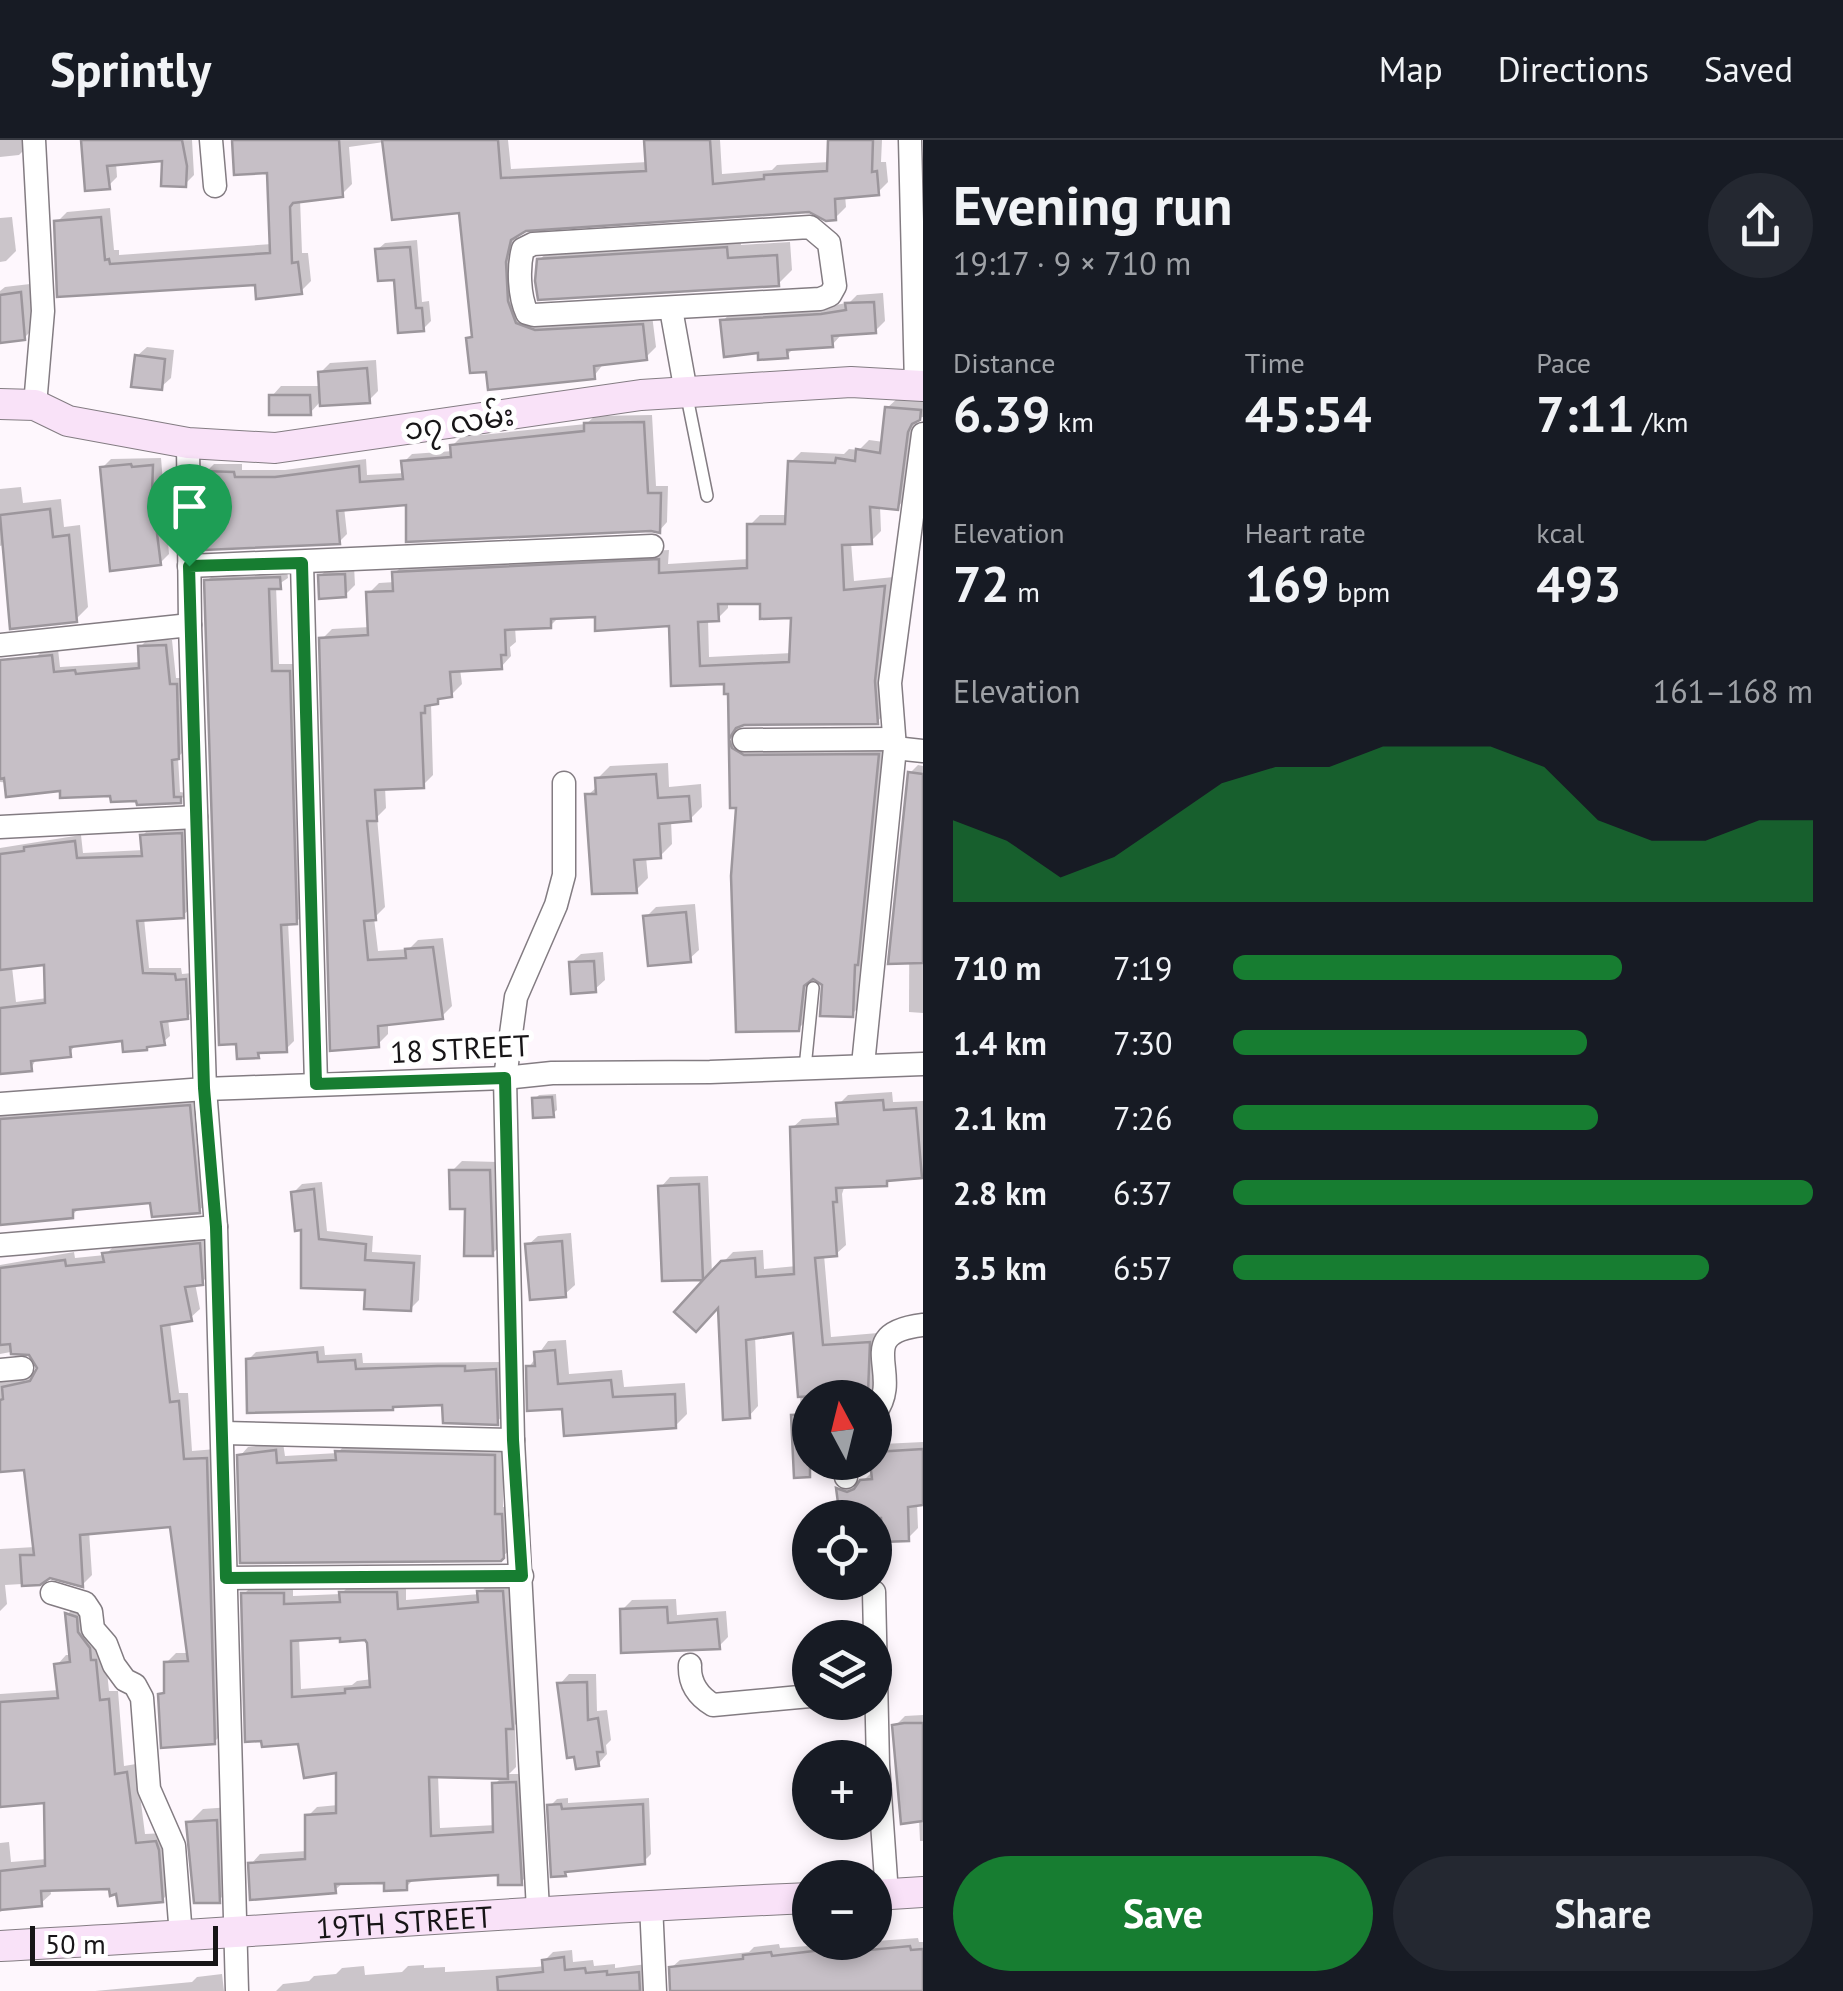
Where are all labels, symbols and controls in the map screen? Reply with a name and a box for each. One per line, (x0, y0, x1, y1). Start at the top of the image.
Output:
text: Sprintly (50, 38, 211, 100)
text: Map (1379, 46, 1443, 92)
text: Directions (1498, 46, 1649, 92)
text: Saved (1704, 46, 1793, 92)
text: Evening run (953, 169, 1233, 240)
button: share (1708, 173, 1813, 278)
text: 19:17 · 9 × 710 m (953, 242, 1191, 284)
text: Distance (953, 344, 1056, 381)
text: Time (1245, 344, 1305, 381)
text: Pace (1536, 344, 1591, 381)
text: 6.39 (953, 381, 1050, 446)
text: 45:54 (1245, 381, 1372, 446)
text: 7:11 (1536, 381, 1635, 446)
street label: ၁၇ လမ်း (401, 393, 517, 455)
text: km (1050, 403, 1094, 440)
text: /km (1635, 403, 1688, 440)
pin (147, 464, 232, 567)
icon: arrive (162, 479, 217, 534)
text: Elevation (953, 514, 1065, 551)
text: Heart rate (1245, 514, 1366, 551)
text: kcal (1536, 514, 1584, 551)
text: 72 (953, 551, 1010, 616)
text: 169 (1245, 551, 1330, 616)
text: 493 (1536, 551, 1621, 616)
text: m (1010, 573, 1040, 610)
text: bpm (1330, 573, 1390, 610)
text: Elevation (953, 670, 1080, 712)
text: 161–168 m (1653, 670, 1813, 712)
text: 710 m (953, 947, 1041, 989)
text: 7:19 (1113, 947, 1172, 989)
text: 1.4 km (953, 1022, 1047, 1064)
text: 7:30 (1113, 1022, 1172, 1064)
street label: 18 STREET (389, 1025, 531, 1071)
text: 2.1 km (953, 1097, 1047, 1139)
text: 7:26 (1113, 1097, 1172, 1139)
text: 2.8 km (953, 1172, 1047, 1214)
text: 6:37 (1113, 1172, 1172, 1214)
text: 3.5 km (953, 1247, 1047, 1289)
text: 6:57 (1113, 1247, 1172, 1289)
north arrow (792, 1380, 892, 1480)
map controls (792, 1380, 892, 1960)
button: locate (792, 1500, 892, 1600)
button: layers (792, 1620, 892, 1720)
button: + (792, 1740, 892, 1840)
button: Save (953, 1856, 1373, 1971)
button: Share (1393, 1856, 1813, 1971)
button: − (792, 1860, 892, 1960)
street label: 19TH STREET (315, 1896, 494, 1946)
scale bar (30, 1921, 218, 1966)
text: 50 m (45, 1925, 106, 1962)

